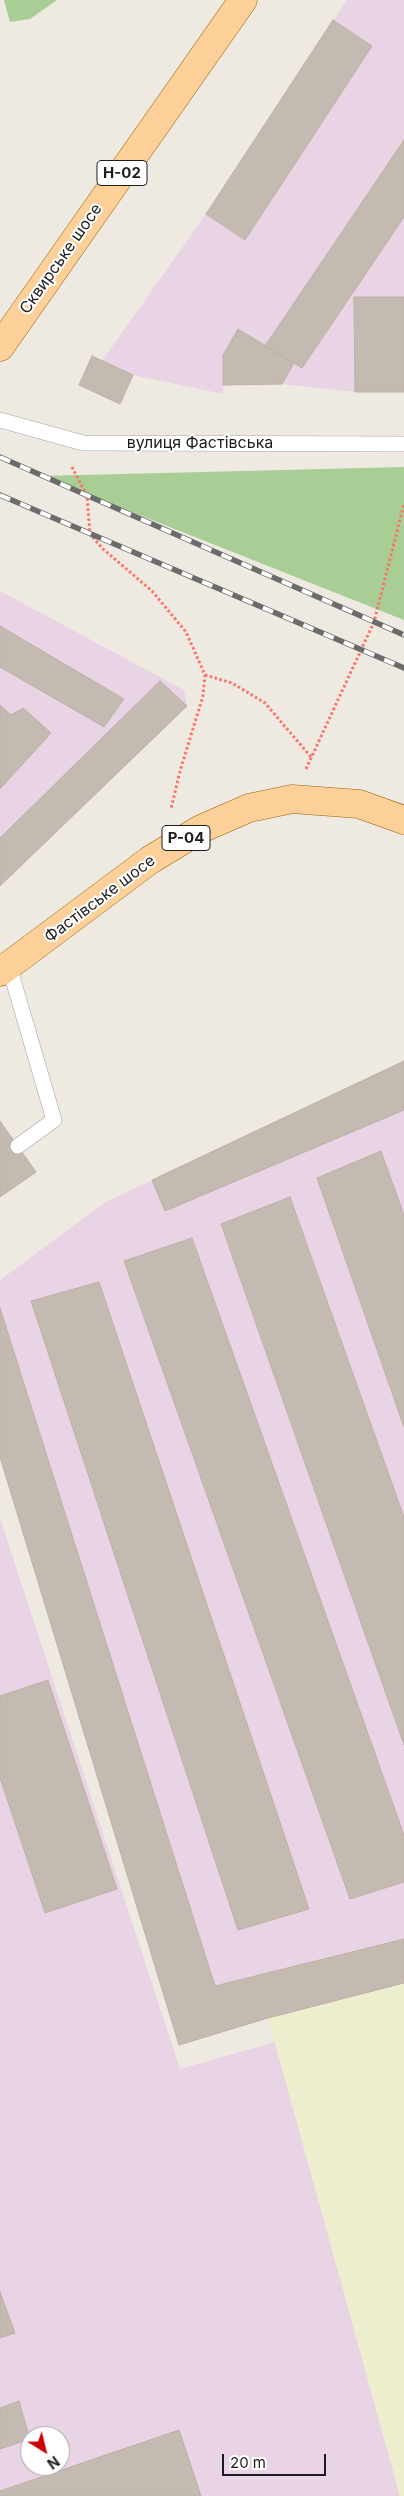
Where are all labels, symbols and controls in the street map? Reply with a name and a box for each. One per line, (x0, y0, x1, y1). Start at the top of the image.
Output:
road number: Н-02 (97, 160, 147, 186)
street label: Сквирське шосе (16, 200, 106, 318)
street label: вулиця Фастівська (127, 433, 273, 453)
road number: Р-04 (162, 826, 210, 850)
street label: Фастівське шосе (41, 851, 159, 947)
north arrow (20, 2426, 70, 2476)
scale bar (224, 2444, 328, 2476)
text: N (44, 2453, 63, 2473)
text: 20 m (230, 2453, 266, 2472)

